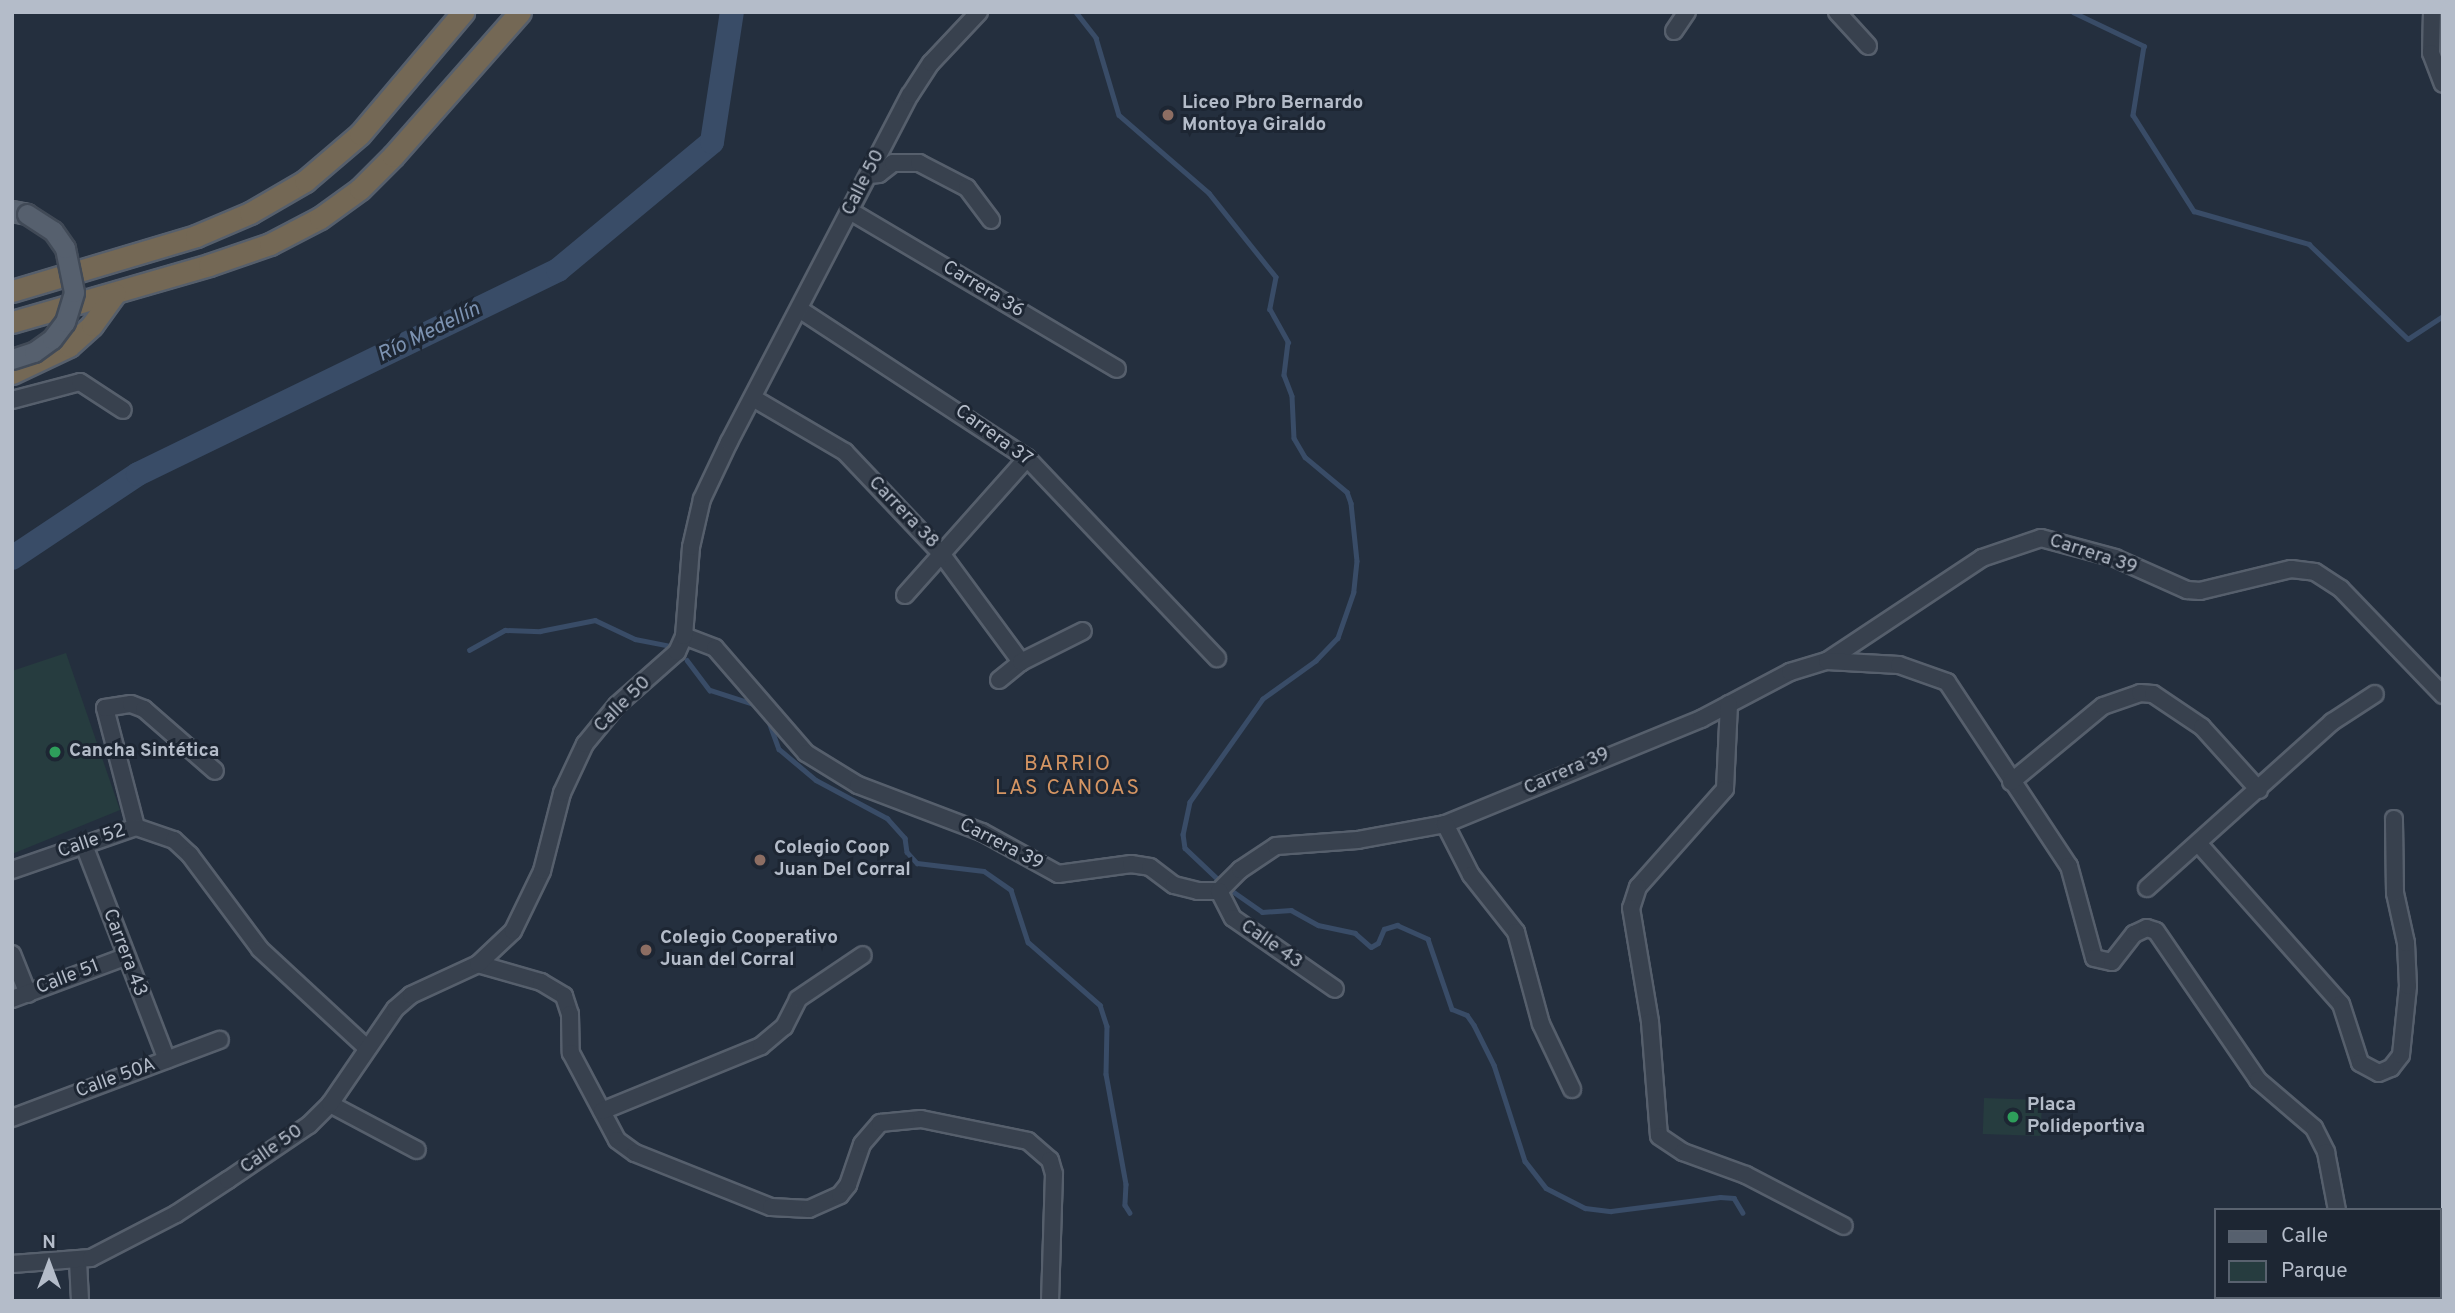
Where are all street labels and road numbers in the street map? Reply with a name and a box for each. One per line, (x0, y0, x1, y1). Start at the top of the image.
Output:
street label: Calle 50 (838, 146, 890, 220)
street label: Carrera 36 (938, 257, 1028, 323)
street label: Carrera 37 (950, 400, 1036, 472)
street label: Carrera 38 (863, 472, 943, 554)
street label: Carrera 39 (2046, 530, 2140, 580)
street label: Calle 50 (590, 672, 656, 738)
street label: Carrera 39 (1521, 743, 1613, 801)
street label: Carrera 39 (955, 814, 1047, 876)
street label: Calle 52 (55, 820, 129, 864)
street label: Carrera 43 (97, 906, 151, 1000)
street label: Calle 43 (1236, 916, 1306, 974)
street label: Calle 51 (33, 956, 103, 1000)
street label: Calle 50A (73, 1054, 159, 1104)
street label: Calle 50 (236, 1120, 308, 1180)

